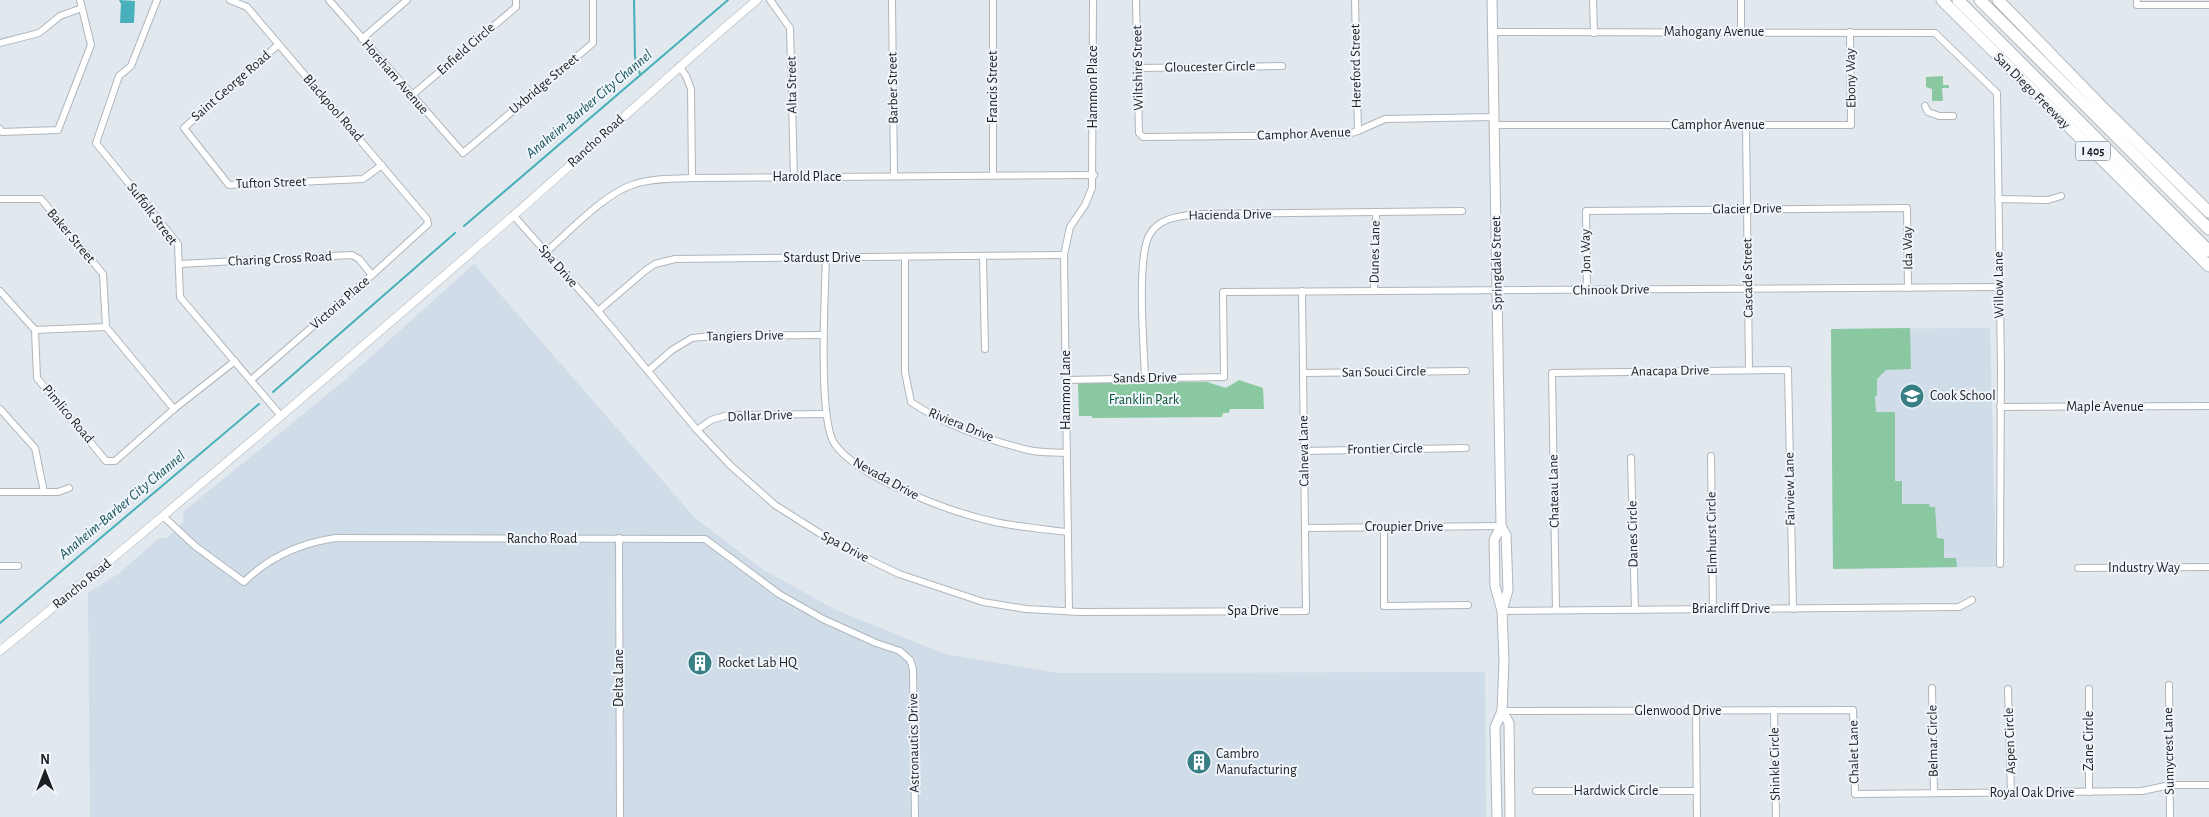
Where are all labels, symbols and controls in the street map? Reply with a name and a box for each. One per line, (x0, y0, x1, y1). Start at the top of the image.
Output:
street label: Enfield Circle (434, 20, 498, 78)
street label: Hereford Street (1348, 23, 1364, 108)
street label: Wiltshire Street (1130, 24, 1146, 111)
street label: Mahogany Avenue (1664, 25, 1764, 39)
street label: Horsham Avenue (359, 37, 431, 117)
street label: Hammon Place (1086, 45, 1100, 129)
water label: Anaheim-Barber City Channel (522, 47, 655, 162)
street label: Saint George Road (189, 48, 273, 124)
street label: Ebony Way (1843, 48, 1859, 108)
street label: Francis Street (986, 50, 1000, 123)
street label: San Diego Freeway (1991, 50, 2073, 132)
street label: Uxbridge Street (507, 51, 582, 117)
street label: Barber Street (885, 51, 901, 124)
street label: Alta Street (784, 55, 800, 114)
street label: Gloucester Circle (1164, 59, 1256, 75)
street label: Blackpool Road (300, 72, 366, 144)
street label: Rancho Road (565, 112, 627, 170)
street label: Camphor Avenue (1671, 118, 1765, 132)
street label: Camphor Avenue (1257, 125, 1351, 143)
road number: I 405 (2076, 142, 2110, 160)
street label: Harold Place (772, 170, 842, 184)
street label: Tufton Street (235, 175, 307, 191)
street label: Suffolk Street (124, 180, 180, 248)
street label: Glacier Drive (1712, 201, 1782, 217)
street label: Baker Street (44, 206, 98, 266)
street label: Hacienda Drive (1188, 207, 1272, 223)
street label: Springdale Street (1489, 215, 1505, 310)
street label: Dunes Lane (1367, 220, 1383, 284)
street label: Ida Way (1901, 226, 1915, 270)
street label: Jon Way (1579, 229, 1593, 273)
street label: Cascade Street (1740, 238, 1756, 318)
street label: Spa Drive (536, 242, 580, 290)
street label: Charing Cross Road (228, 249, 332, 269)
street label: Stardust Drive (783, 251, 861, 265)
street label: Willow Lane (1991, 251, 2007, 319)
street label: Victoria Place (308, 274, 372, 332)
street label: Chinook Drive (1573, 282, 1649, 298)
street label: Tangiers Drive (706, 328, 784, 344)
street label: Hammon Lane (1059, 350, 1073, 430)
street label: Anacapa Drive (1631, 363, 1709, 379)
street label: San Souci Circle (1342, 364, 1426, 380)
street label: Sands Drive (1113, 370, 1177, 386)
street label: Pimlico Road (40, 382, 96, 446)
school or university icon: Cook School (1899, 383, 1925, 409)
place label: Cook School (1930, 389, 1996, 403)
park label: Franklin Park (1109, 393, 1180, 407)
street label: Maple Avenue (2066, 400, 2144, 414)
street label: Riviera Drive (926, 406, 996, 444)
street label: Dollar Drive (727, 408, 793, 424)
street label: Calneva Lane (1296, 415, 1312, 487)
street label: Frontier Circle (1347, 441, 1423, 457)
water label: Anaheim-Barber City Channel (55, 448, 188, 563)
street label: Fairview Lane (1782, 452, 1798, 526)
street label: Chateau Lane (1546, 454, 1562, 528)
street label: Nevada Drive (851, 455, 921, 503)
street label: Elmhurst Circle (1704, 492, 1720, 574)
street label: Danes Circle (1625, 500, 1641, 568)
street label: Croupier Drive (1365, 520, 1443, 534)
street label: Spa Drive (819, 529, 871, 565)
street label: Rancho Road (507, 532, 577, 546)
street label: Rancho Road (50, 556, 114, 612)
street label: Industry Way (2108, 561, 2180, 575)
street label: Briarcliff Drive (1692, 602, 1770, 616)
street label: Spa Drive (1227, 604, 1279, 618)
street label: Delta Lane (612, 649, 626, 707)
building icon: Rocket Lab HQ (687, 650, 713, 676)
place label: Rocket Lab HQ (718, 656, 799, 670)
street label: Astronautics Drive (906, 693, 922, 793)
street label: Glenwood Drive (1635, 704, 1721, 718)
street label: Belmar Circle (1925, 705, 1941, 777)
street label: Aspen Circle (2002, 707, 2018, 775)
street label: Sunnycrest Lane (2161, 707, 2177, 795)
street label: Zane Circle (2082, 711, 2096, 771)
street label: Chalet Lane (1846, 720, 1862, 784)
street label: Shinkle Circle (1767, 727, 1783, 801)
north arrow (20, 747, 70, 797)
place label: Cambro Manufacturing (1216, 747, 1297, 777)
building icon: Cambro Manufacturing (1186, 749, 1212, 775)
text: N (40, 753, 50, 767)
street label: Hardwick Circle (1574, 784, 1658, 798)
street label: Royal Oak Drive (1989, 786, 2075, 800)

